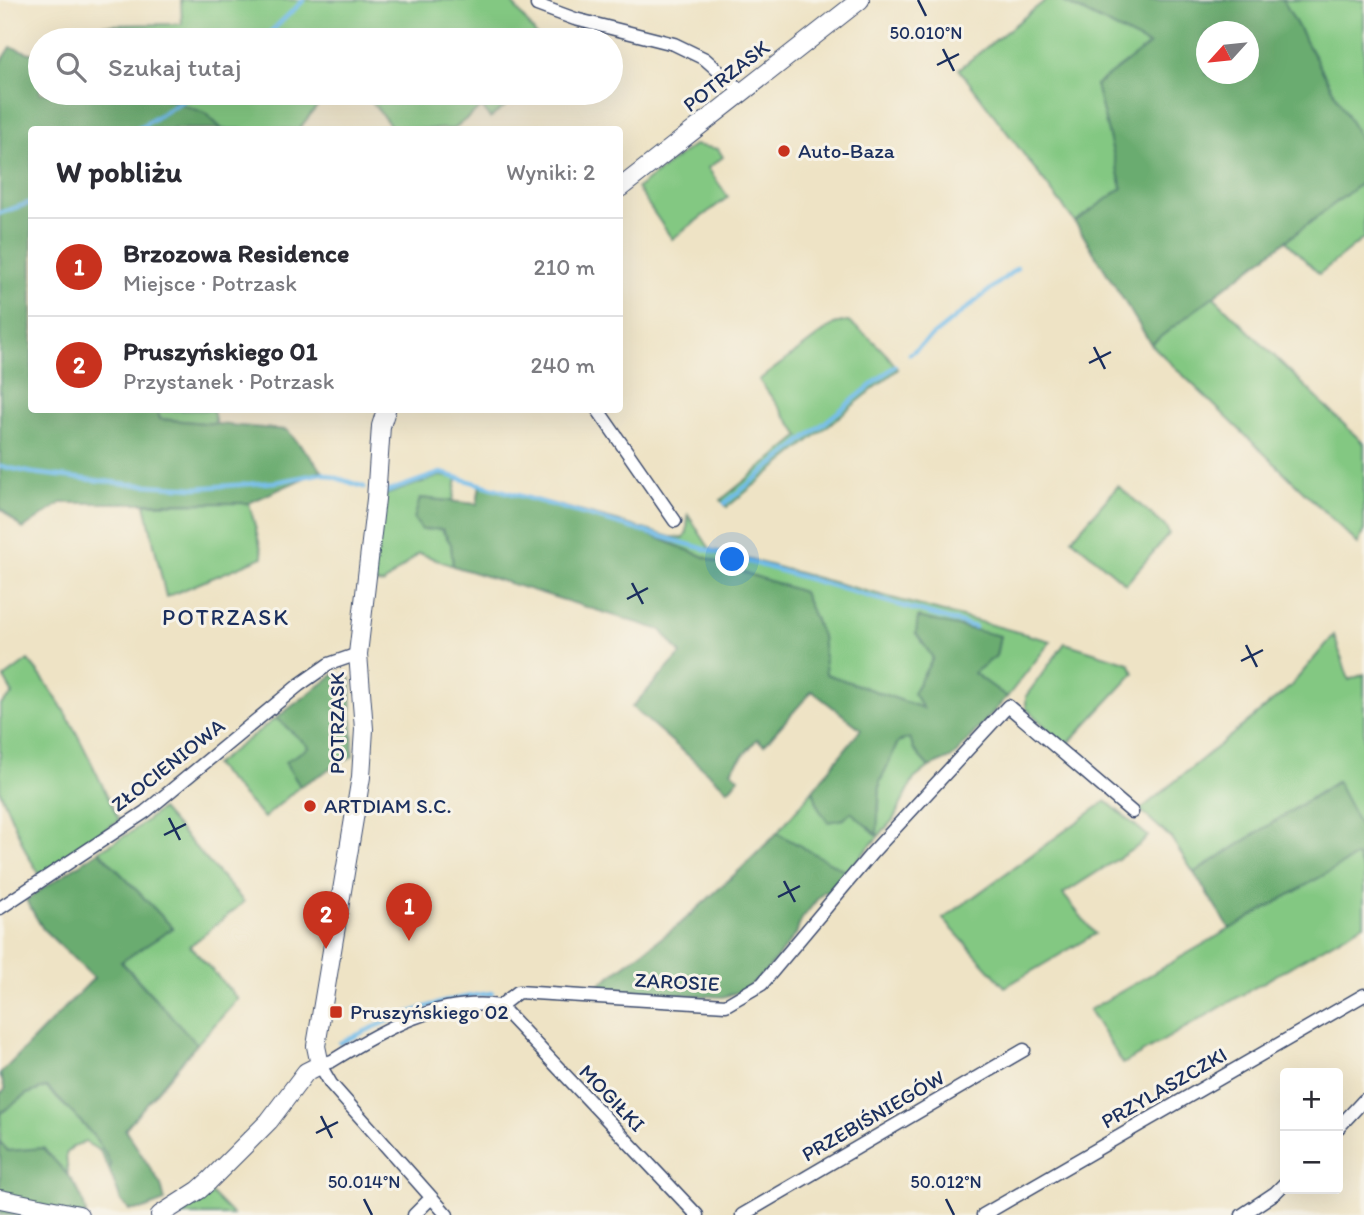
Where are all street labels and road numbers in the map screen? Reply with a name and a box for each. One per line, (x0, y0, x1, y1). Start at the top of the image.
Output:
street label: POTRZASK (678, 34, 774, 117)
street label: POTRZASK (324, 671, 349, 774)
street label: ZŁOCIENIOWA (106, 712, 230, 817)
street label: ZAROSIE (634, 967, 720, 996)
street label: PRZYLASZCZKI (1096, 1041, 1231, 1134)
street label: MOGIŁKI (574, 1059, 650, 1136)
street label: PRZEBIŚNIEGÓW (797, 1065, 949, 1167)

